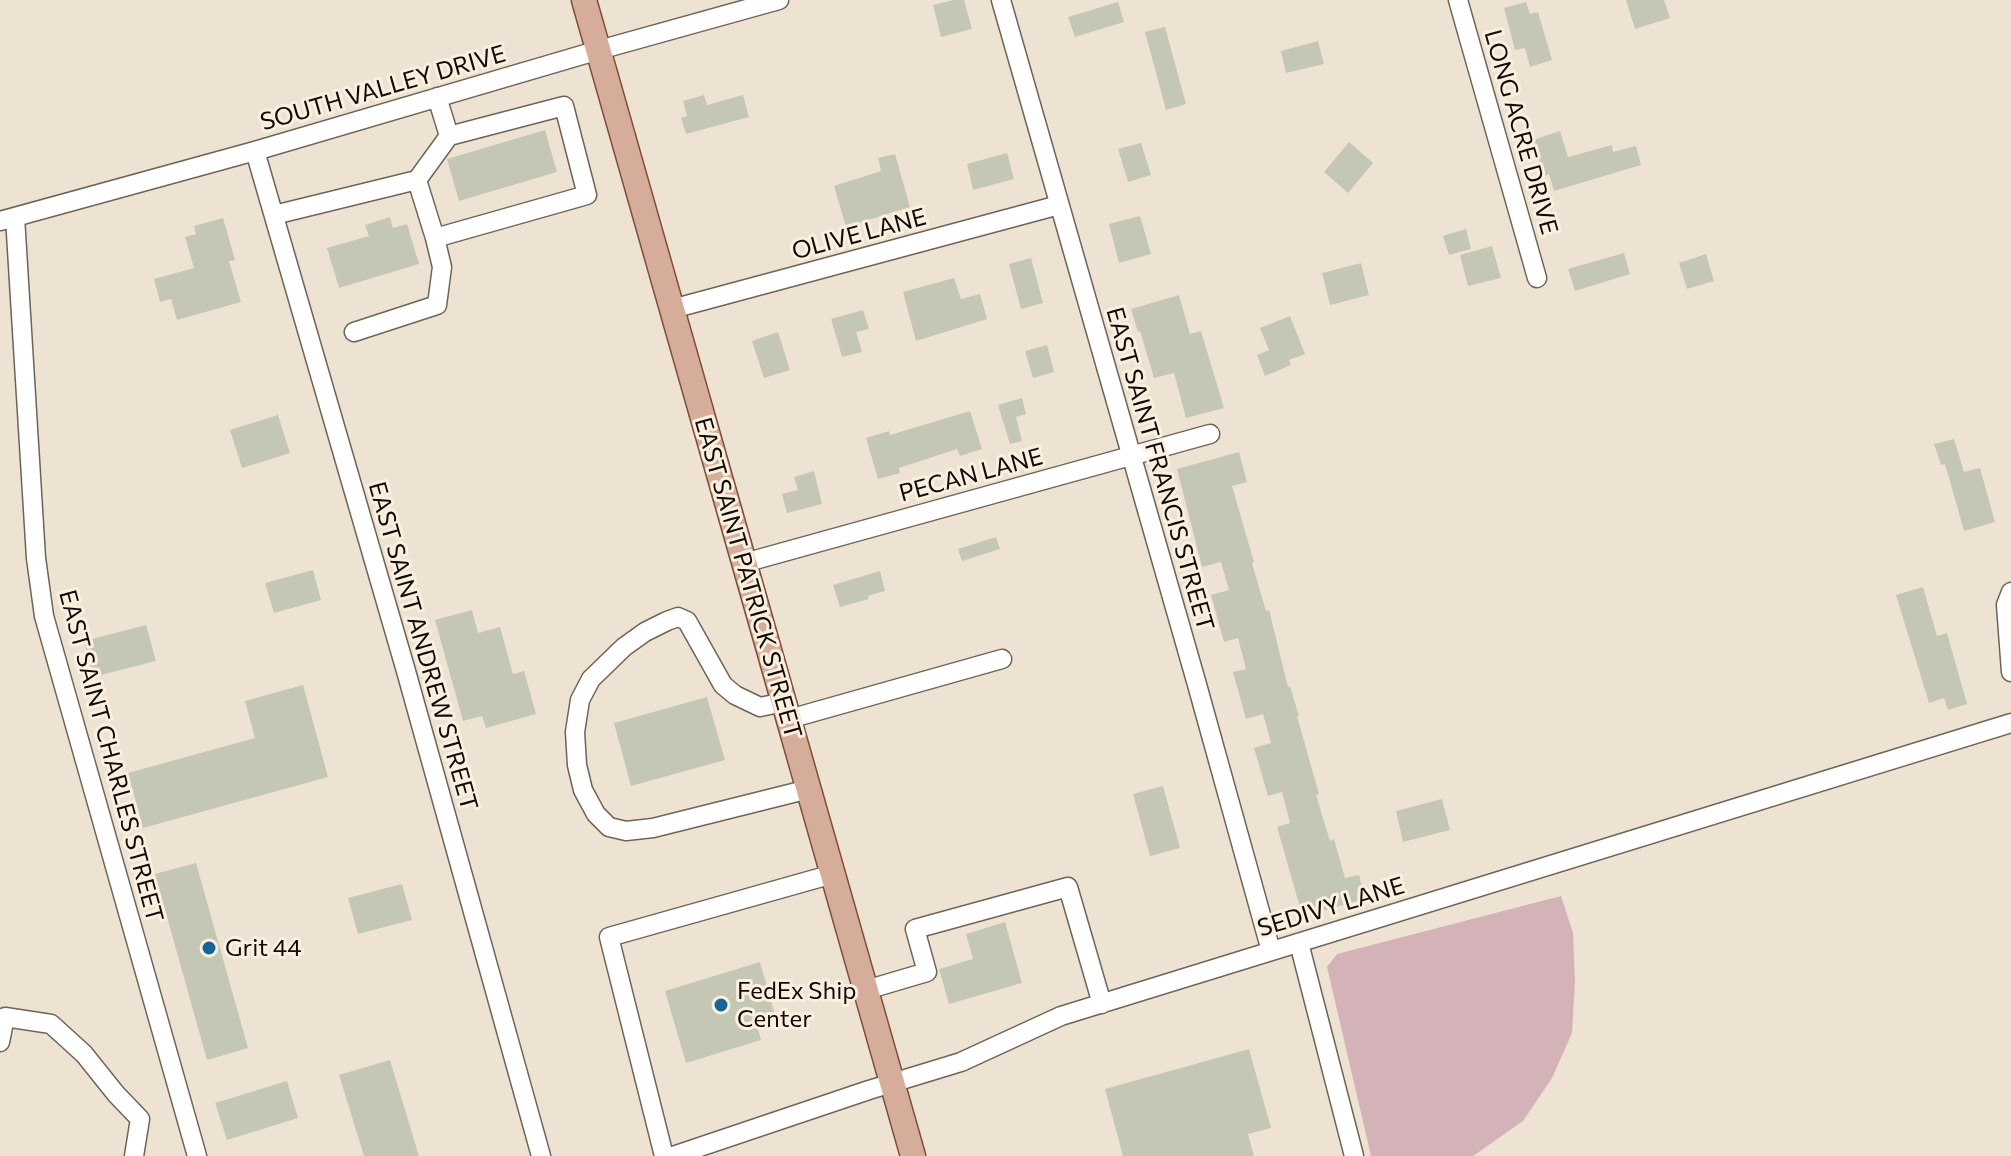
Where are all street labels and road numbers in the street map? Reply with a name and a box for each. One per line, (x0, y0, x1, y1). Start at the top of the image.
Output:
street label: LONG ACRE DRIVE (1478, 26, 1564, 238)
street label: SOUTH VALLEY DRIVE (257, 39, 509, 137)
street label: OLIVE LANE (789, 202, 929, 266)
street label: EAST SAINT FRANCIS STREET (1100, 304, 1220, 634)
street label: EAST SAINT PATRICK STREET (688, 414, 808, 742)
street label: PECAN LANE (896, 442, 1046, 508)
street label: EAST SAINT ANDREW STREET (362, 478, 484, 814)
street label: EAST SAINT CHARLES STREET (53, 587, 169, 925)
street label: SEDIVY LANE (1254, 871, 1408, 943)

